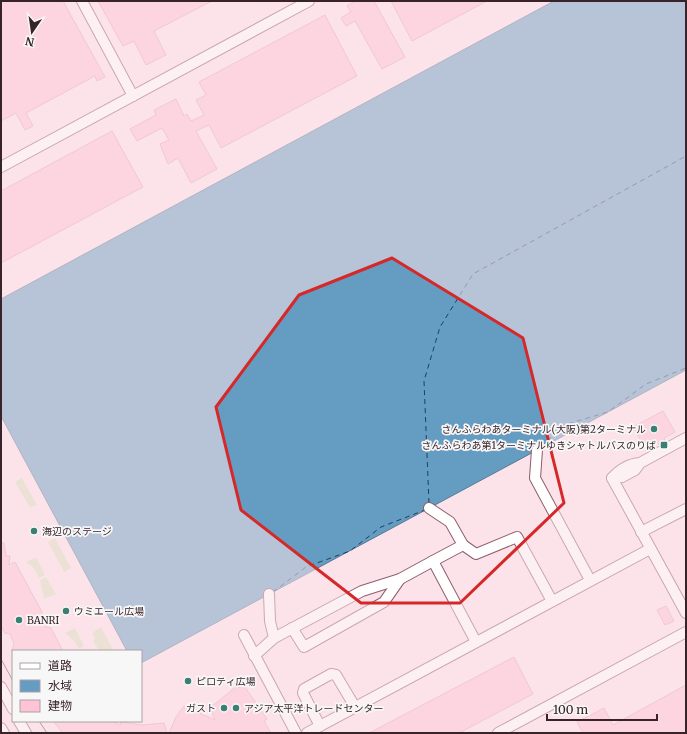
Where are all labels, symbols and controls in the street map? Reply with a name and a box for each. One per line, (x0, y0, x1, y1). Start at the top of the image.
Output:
north arrow (12, 12, 52, 52)
text: N (24, 34, 36, 50)
place label: さんふらわあターミナル(大阪)第2ターミナル (441, 423, 646, 436)
marker: さんふらわあターミナル(大阪)第2ターミナル (649, 424, 659, 434)
place label: さんふらわあ第1ターミナルゆきシャトルバスのりば (421, 439, 656, 452)
marker: さんふらわあ第1ターミナルゆきシャトルバスのりば (659, 440, 669, 450)
place label: 海辺のステージ (42, 525, 112, 538)
marker: 海辺のステージ (29, 526, 39, 536)
place label: ウミエール広場 (74, 605, 144, 618)
marker: ウミエール広場 (61, 606, 71, 616)
place label: BANRI (27, 614, 59, 627)
marker: BANRI (14, 615, 24, 625)
legend (12, 650, 142, 722)
text: 道路 (48, 658, 72, 673)
place label: ピロティ広場 (196, 675, 255, 688)
marker: ピロティ広場 (183, 676, 193, 686)
text: 水域 (48, 678, 72, 693)
scale bar (547, 696, 657, 722)
text: 建物 (48, 698, 72, 713)
place label: ガスト (186, 702, 216, 715)
place label: アジア太平洋トレードセンター (244, 702, 384, 715)
text: 100 m (553, 702, 588, 717)
marker: ガスト (219, 703, 229, 713)
marker: アジア太平洋トレードセンター (231, 703, 241, 713)

